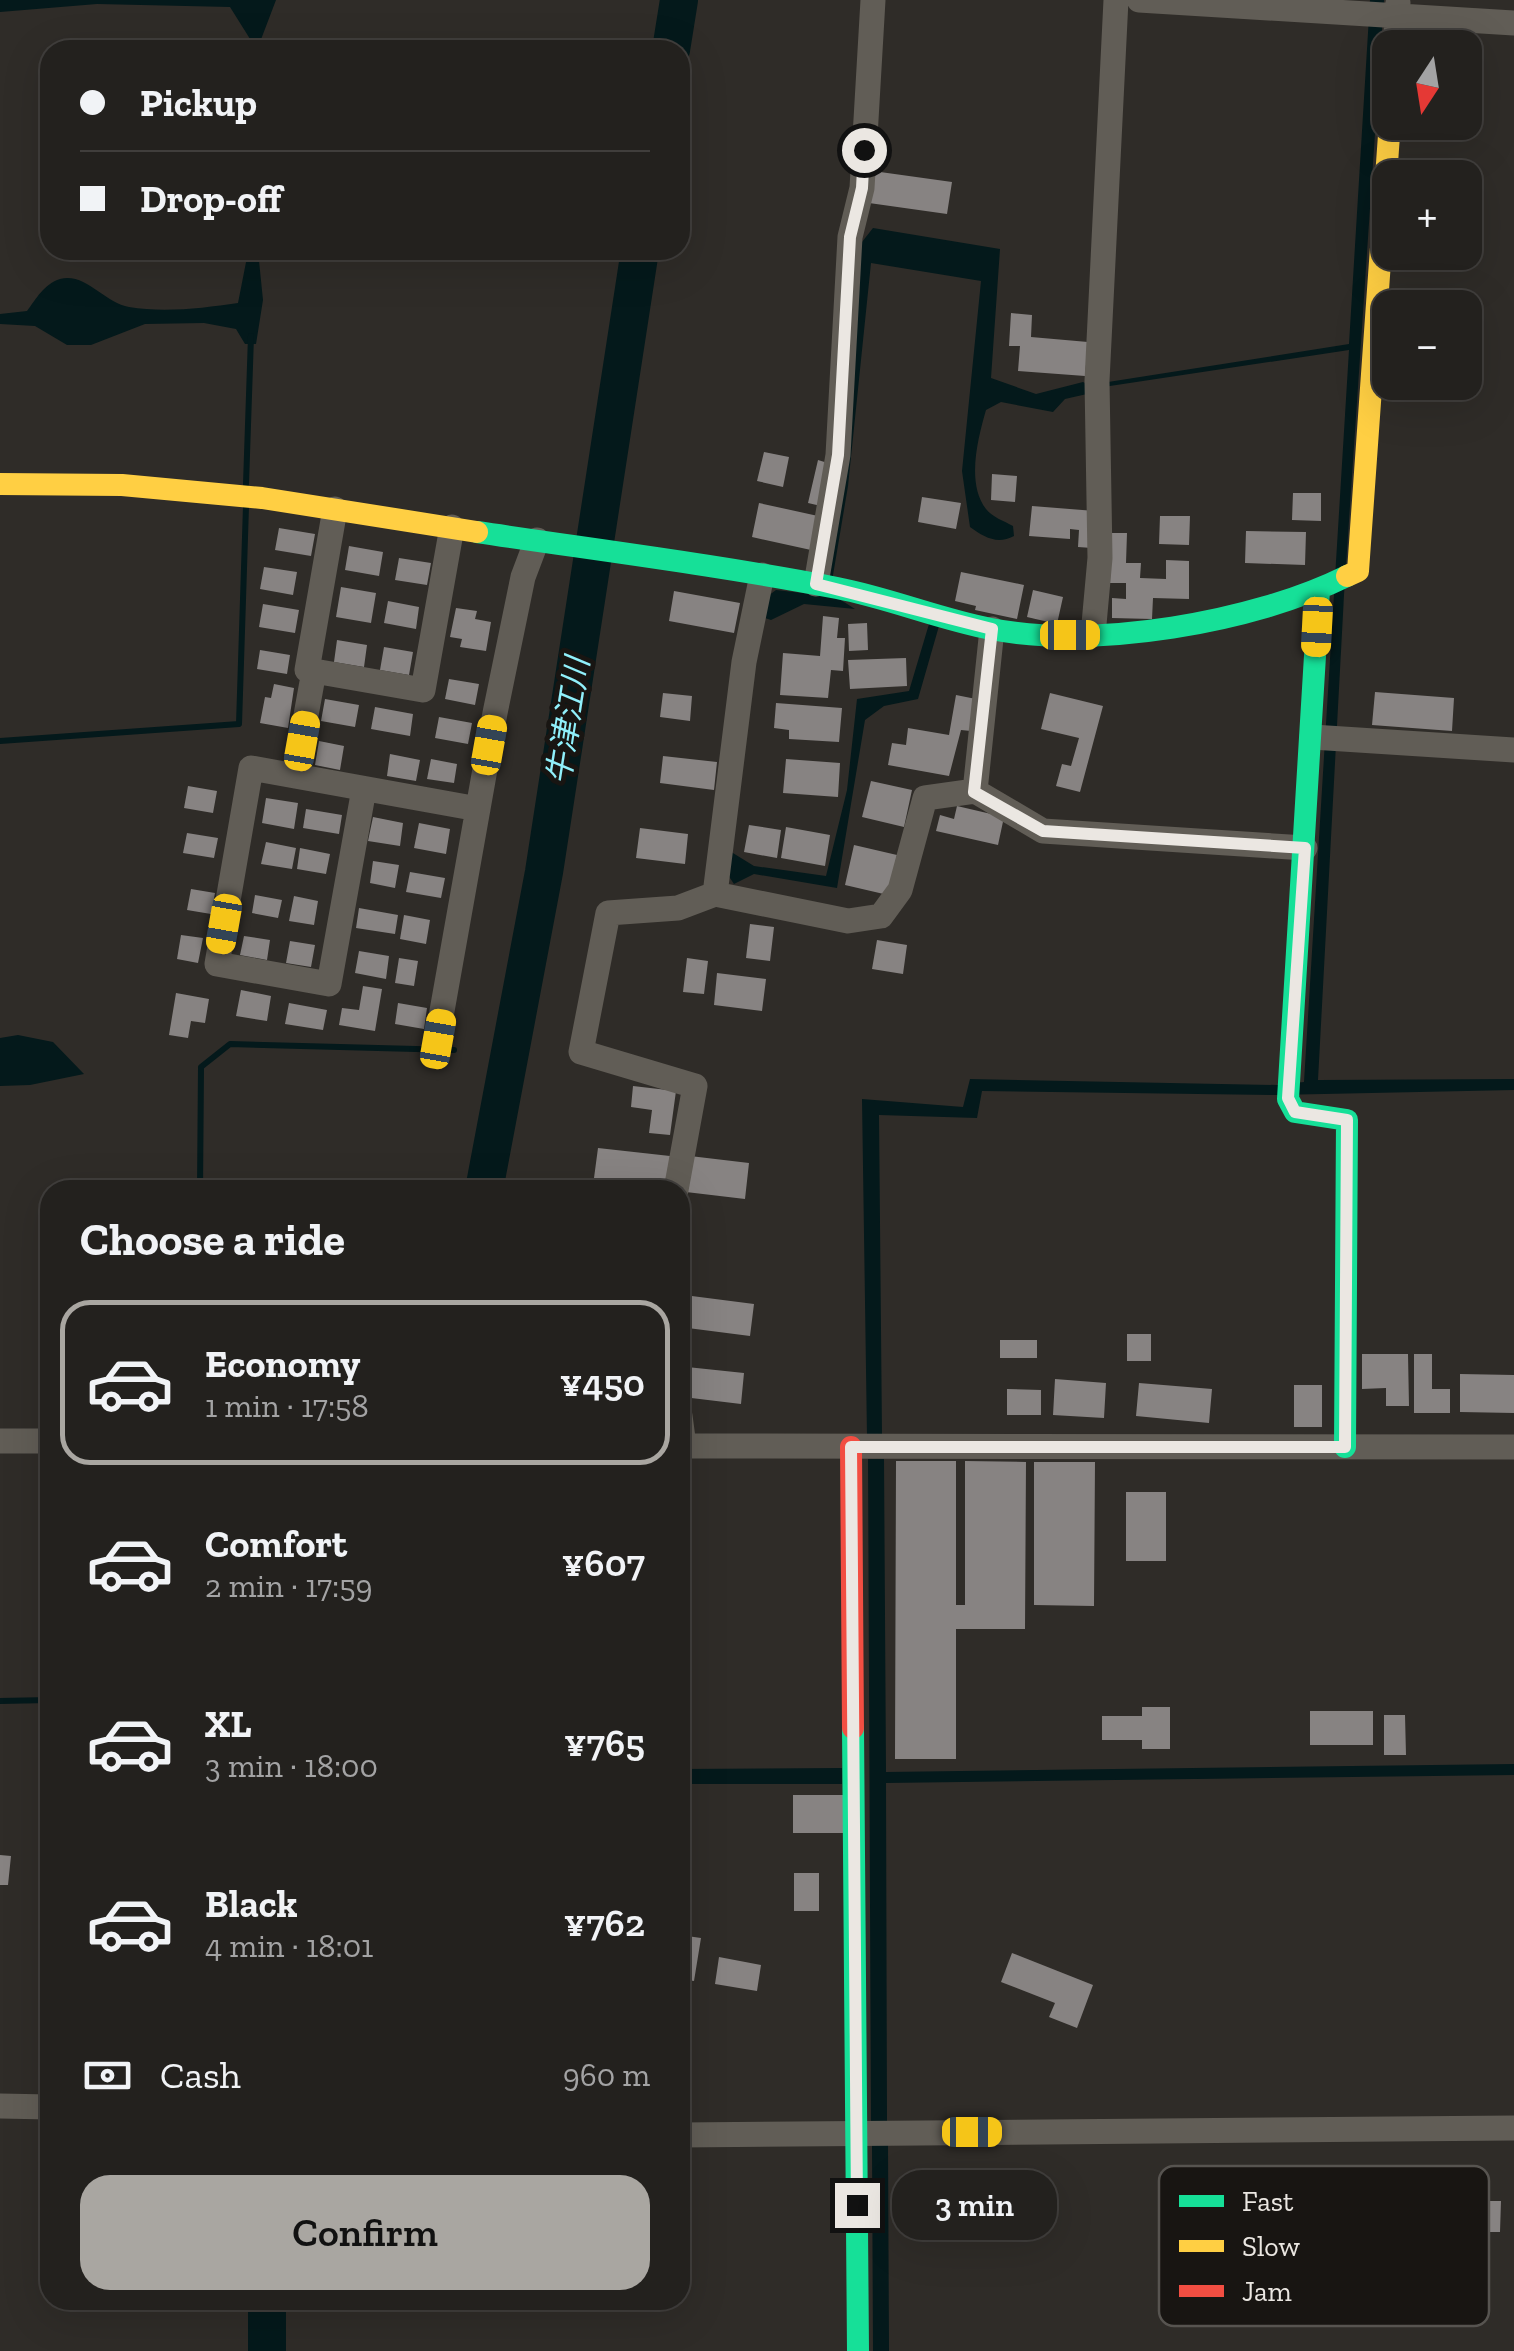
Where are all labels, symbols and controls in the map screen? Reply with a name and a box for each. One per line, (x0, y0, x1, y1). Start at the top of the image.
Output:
north arrow (1372, 30, 1482, 140)
map controls (1372, 30, 1482, 400)
text: Pickup (140, 80, 257, 126)
route start (842, 128, 887, 173)
button: + (1372, 160, 1482, 270)
text: Drop-off (140, 176, 281, 222)
button: − (1372, 290, 1482, 400)
car (1300, 596, 1334, 658)
car (1040, 620, 1100, 650)
water label: 牛津江川 (539, 652, 597, 787)
car (282, 709, 322, 773)
car (469, 713, 509, 777)
car (204, 892, 244, 956)
car (418, 1007, 458, 1071)
text: Choose a ride (80, 1213, 345, 1267)
icon: car (85, 1338, 175, 1428)
text: Economy (205, 1341, 360, 1387)
text: ¥450 (560, 1360, 645, 1406)
text: 1 min · 17:58 (205, 1387, 369, 1425)
icon: car (85, 1518, 175, 1608)
text: Comfort (205, 1521, 347, 1567)
text: ¥607 (562, 1540, 645, 1586)
text: 2 min · 17:59 (205, 1567, 373, 1605)
icon: car (85, 1698, 175, 1788)
text: XL (205, 1701, 252, 1747)
text: ¥765 (564, 1720, 645, 1766)
text: 3 min · 18:00 (205, 1747, 378, 1785)
icon: car (85, 1878, 175, 1968)
text: Black (205, 1881, 298, 1927)
text: ¥762 (564, 1900, 645, 1946)
text: 4 min · 18:01 (205, 1927, 373, 1965)
icon: cash (80, 2048, 135, 2103)
text: Cash (160, 2052, 241, 2098)
text: 960 m (563, 2056, 650, 2094)
car (942, 2117, 1002, 2147)
legend (1159, 2166, 1489, 2326)
callout: 3 min (892, 2170, 1057, 2240)
button: Confirm (80, 2175, 650, 2290)
route end (835, 2183, 880, 2228)
text: Fast (1242, 2185, 1294, 2218)
text: 3 min (935, 2186, 1014, 2224)
text: Slow (1242, 2230, 1300, 2263)
text: Jam (1242, 2275, 1292, 2308)

